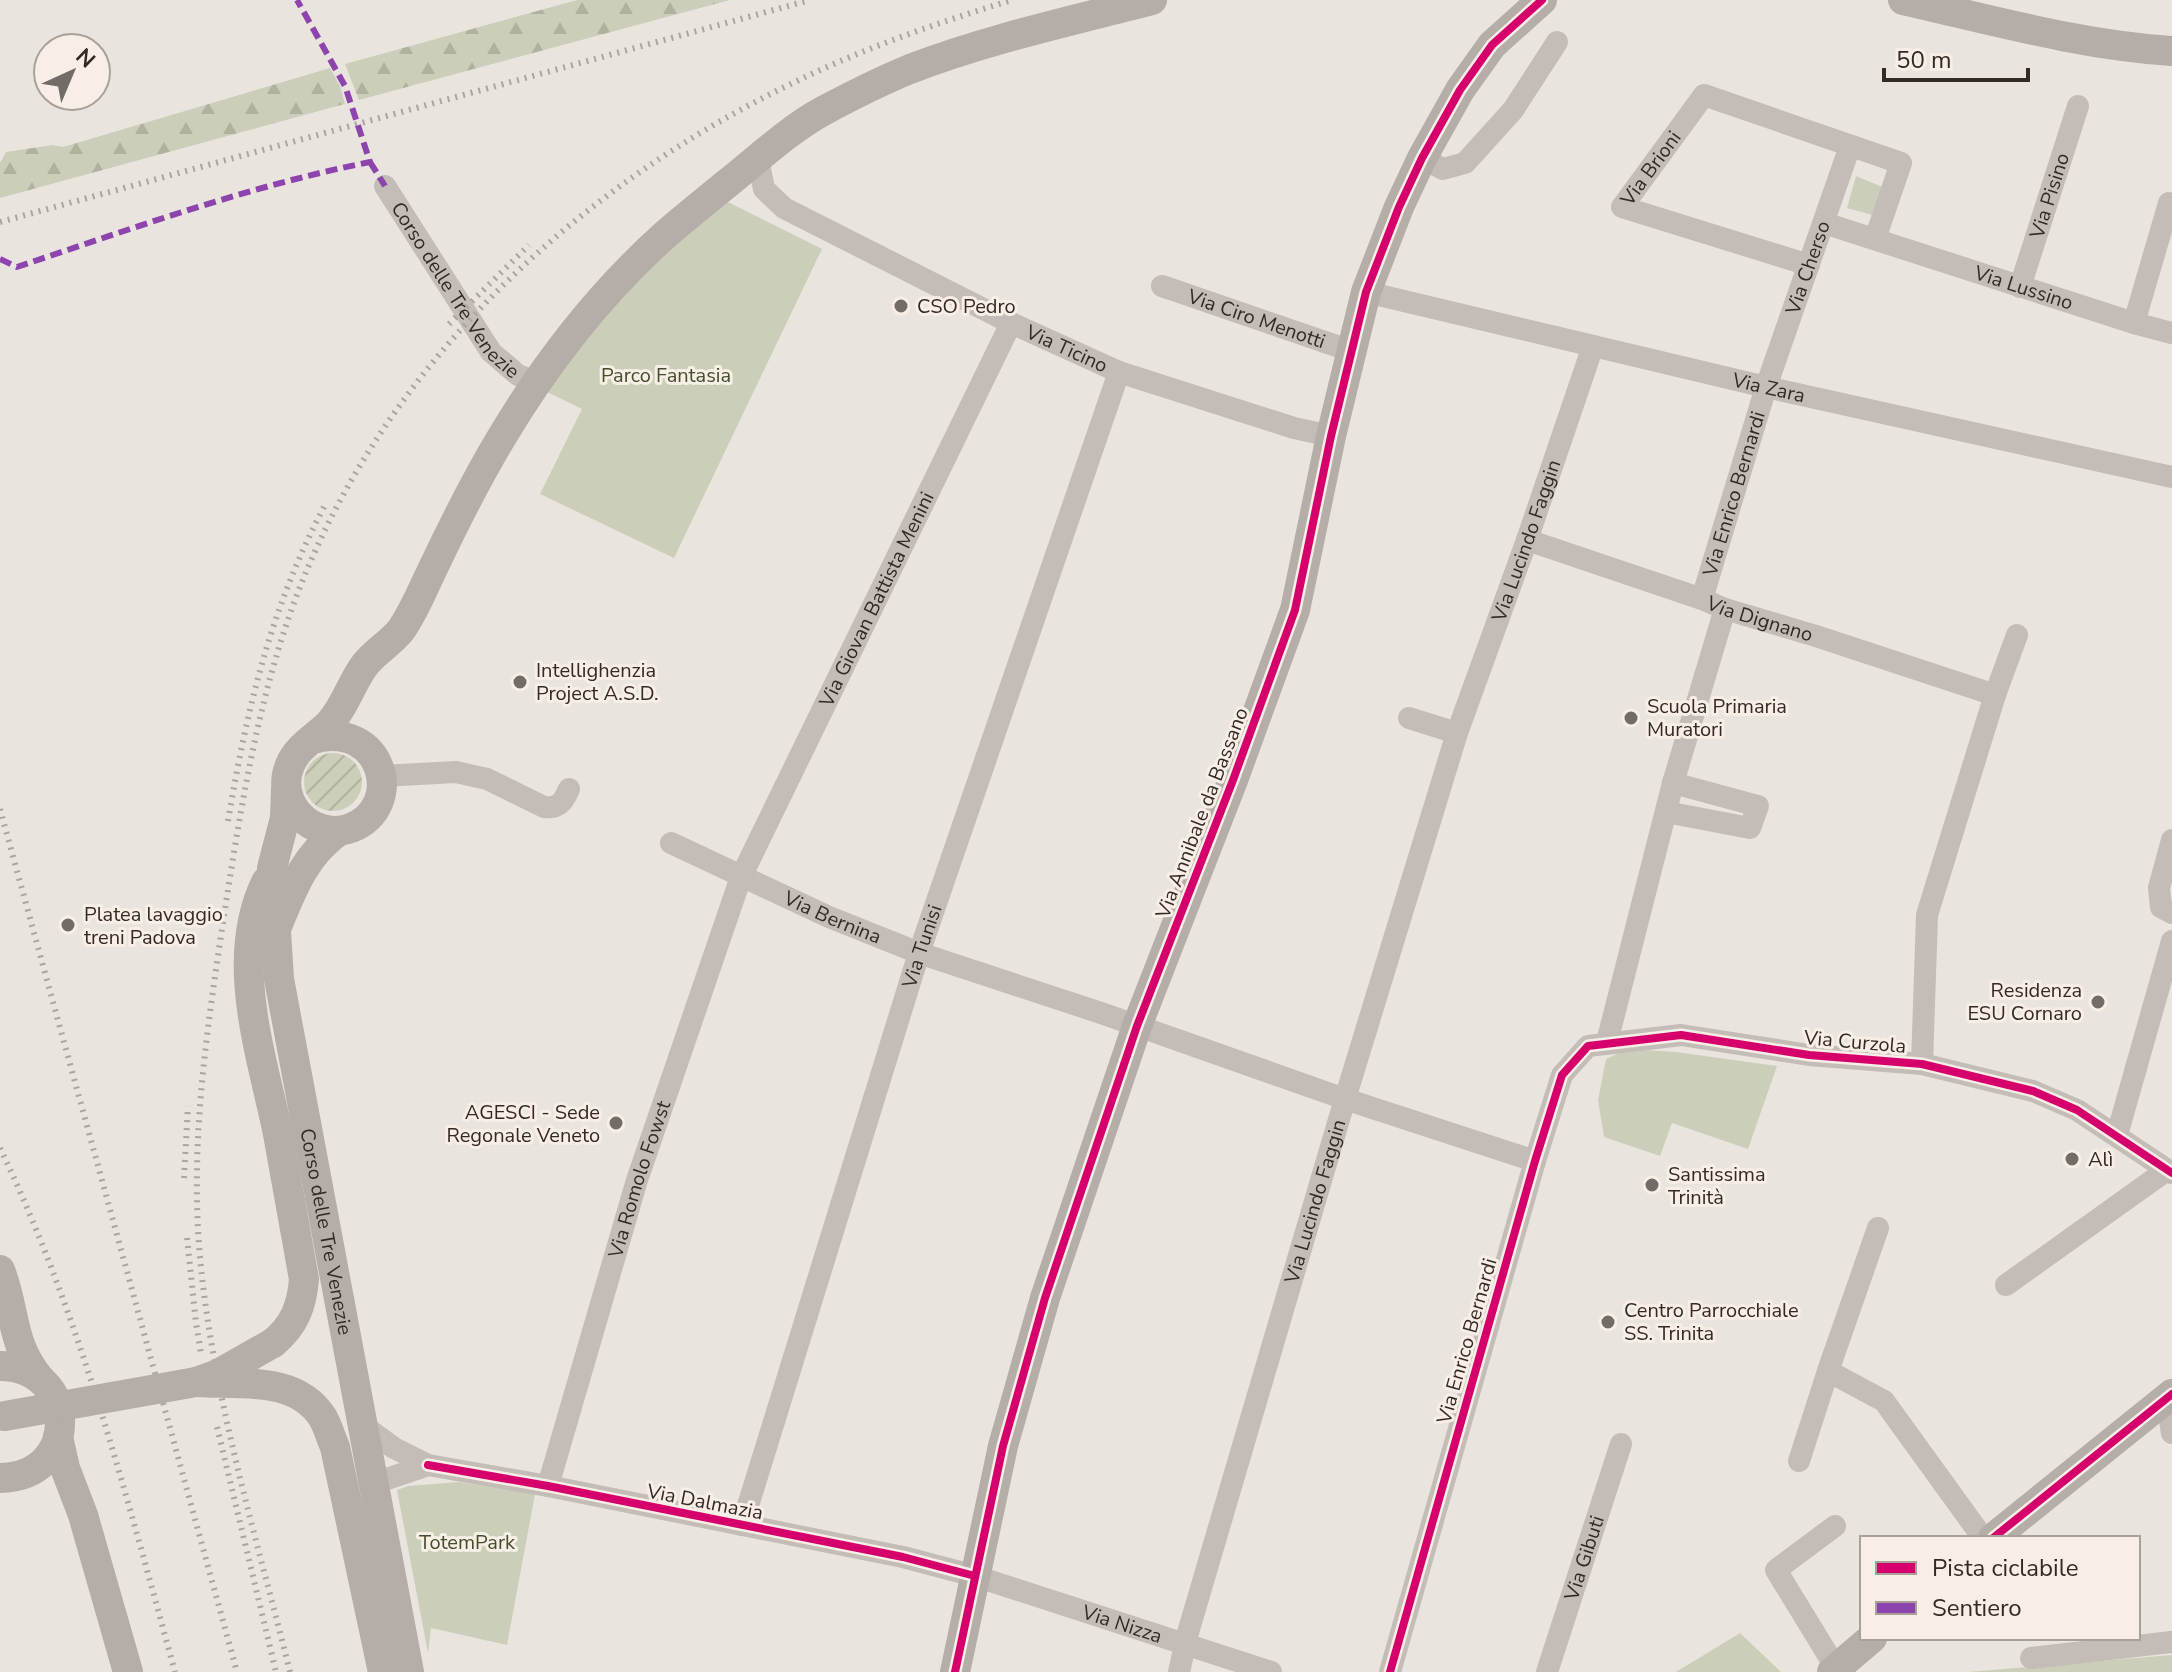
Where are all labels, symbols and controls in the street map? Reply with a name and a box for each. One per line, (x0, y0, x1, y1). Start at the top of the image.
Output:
north arrow (32, 32, 112, 112)
scale bar (1884, 32, 2028, 82)
text: N (69, 42, 102, 75)
text: 50 m (1896, 44, 1952, 76)
street label: Via Brioni (1613, 125, 1687, 212)
street label: Via Pisino (2023, 149, 2076, 243)
street label: Corso delle Tre Venezie (385, 197, 526, 384)
street label: Via Cherso (1779, 217, 1836, 319)
street label: Via Lussino (1970, 259, 2077, 316)
street label: Via Ciro Menotti (1183, 282, 1329, 355)
place label: CSO Pedro (917, 293, 1016, 320)
marker: CSO Pedro (892, 297, 910, 315)
street label: Via Ticino (1021, 318, 1112, 379)
park label: Parco Fantasia (601, 362, 731, 389)
street label: Via Zara (1729, 366, 1808, 409)
street label: Via Enrico Bernardi (1696, 408, 1771, 580)
street label: Via Lucindo Faggin (1485, 456, 1567, 626)
street label: Via Giovan Battista Menini (812, 487, 940, 712)
street label: Via Dignano (1702, 589, 1816, 648)
place label: Intellighenzia Project A.S.D. (536, 657, 658, 707)
marker: Intellighenzia Project A.S.D. (511, 673, 529, 691)
place label: Scuola Primaria Muratori (1647, 693, 1787, 743)
street label: Via Annibale da Bassano (1149, 704, 1255, 923)
marker: Scuola Primaria Muratori (1622, 709, 1640, 727)
street label: Via Bernina (779, 884, 885, 950)
place label: Platea lavaggio treni Padova (84, 901, 223, 951)
street label: Via Tunisi (895, 901, 948, 992)
marker: Platea lavaggio treni Padova (59, 916, 77, 934)
place label: Residenza ESU Cornaro (1967, 977, 2082, 1027)
marker: Residenza ESU Cornaro (2089, 993, 2107, 1011)
street label: Via Curzola (1802, 1024, 1907, 1060)
street label: Via Romolo Fowst (601, 1096, 677, 1262)
place label: AGESCI - Sede Regonale Veneto (447, 1099, 600, 1149)
marker: AGESCI - Sede Regonale Veneto (607, 1114, 625, 1132)
street label: Via Lucindo Faggin (1278, 1116, 1352, 1288)
street label: Corso delle Tre Venezie (294, 1126, 359, 1337)
place label: Alì (2088, 1146, 2113, 1173)
marker: Alì (2063, 1150, 2081, 1168)
place label: Santissima Trinità (1668, 1161, 1766, 1211)
marker: Santissima Trinità (1643, 1176, 1661, 1194)
street label: Via Enrico Bernardi (1430, 1255, 1504, 1428)
place label: Centro Parrocchiale SS. Trinita (1624, 1297, 1799, 1347)
marker: Centro Parrocchiale SS. Trinita (1599, 1313, 1617, 1331)
street label: Via Dalmazia (644, 1477, 765, 1526)
street label: Via Gibuti (1557, 1512, 1610, 1605)
park label: TotemPark (419, 1529, 516, 1556)
legend (1860, 1536, 2140, 1640)
text: Pista ciclabile (1932, 1552, 2078, 1584)
text: Sentiero (1932, 1592, 2022, 1624)
street label: Via Nizza (1078, 1598, 1166, 1649)

